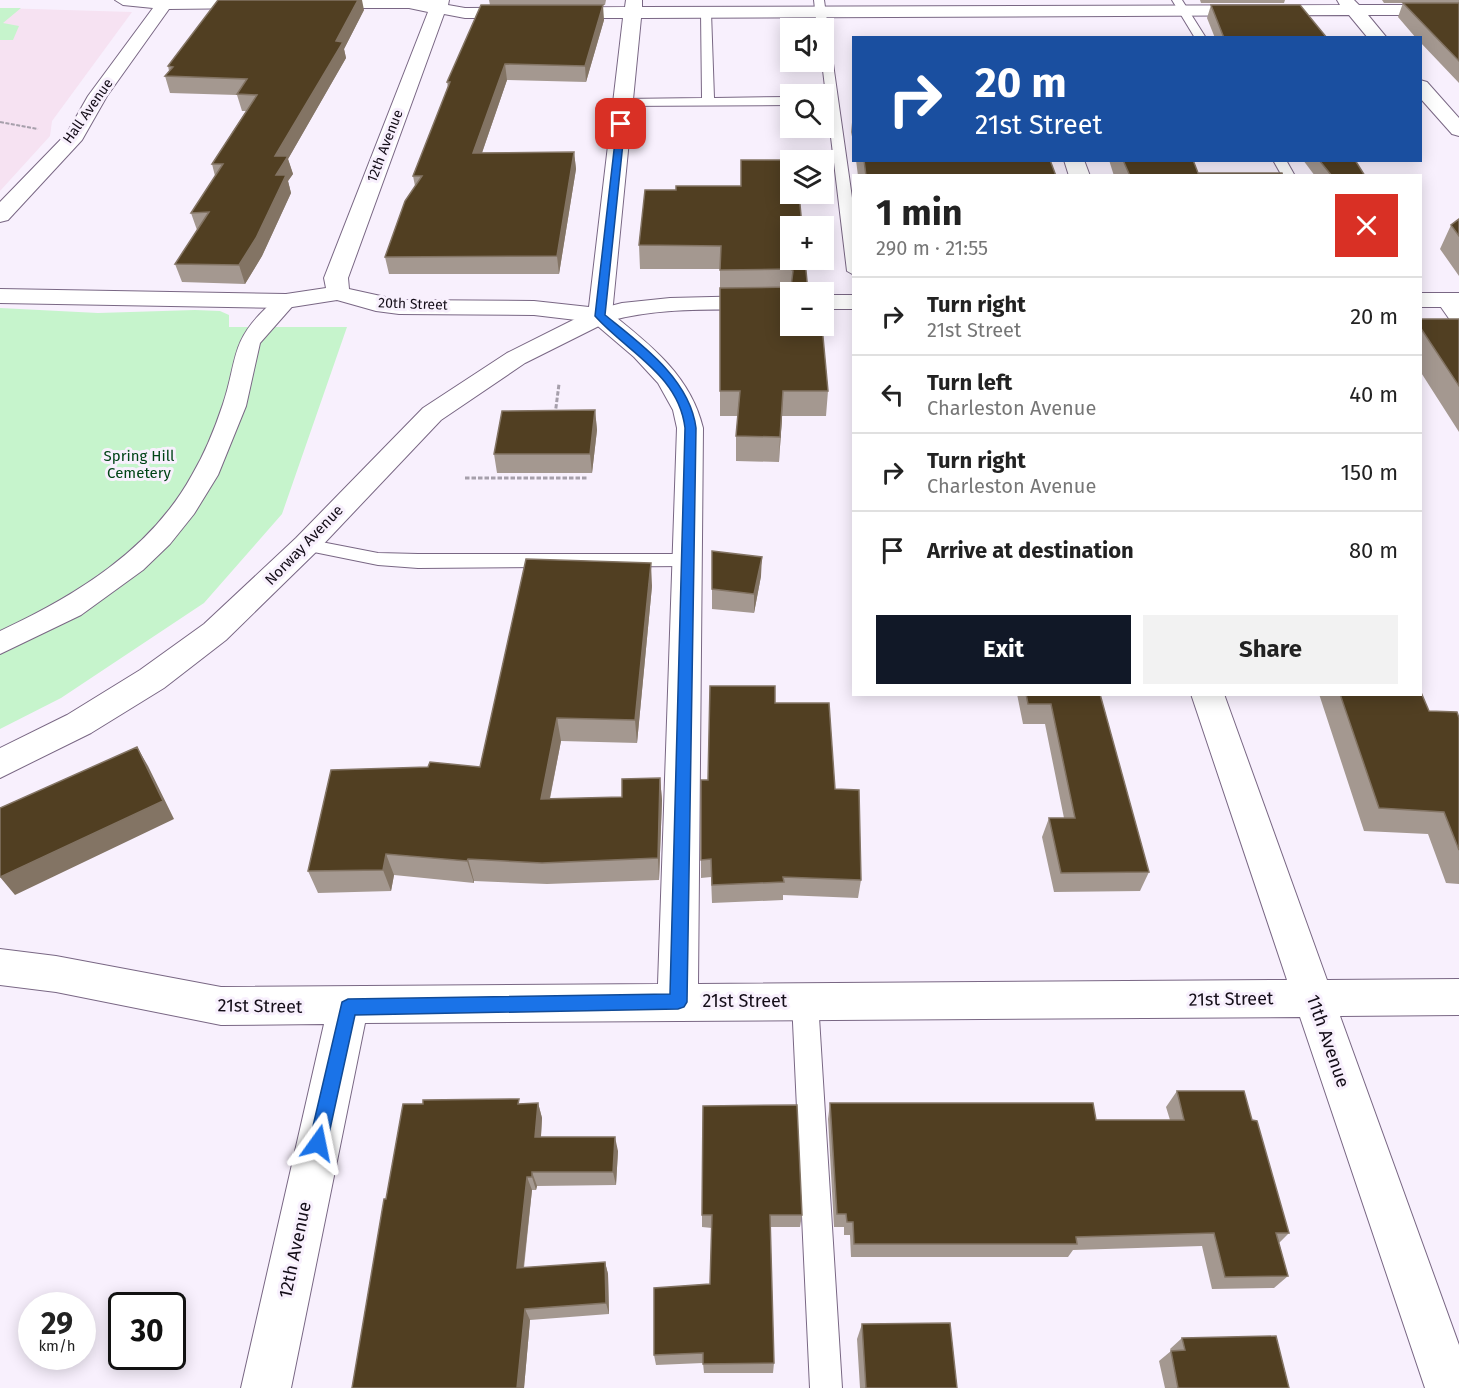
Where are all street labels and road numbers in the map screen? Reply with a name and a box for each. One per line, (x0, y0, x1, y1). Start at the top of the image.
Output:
street label: Hall Avenue (59, 75, 117, 147)
street label: 12th Avenue (363, 107, 407, 185)
street label: 20th Street (378, 294, 449, 314)
street label: Norway Avenue (261, 501, 347, 589)
street label: 21st Street (1188, 987, 1274, 1011)
street label: 21st Street (703, 990, 788, 1012)
street label: 11th Avenue (1302, 992, 1354, 1090)
street label: 21st Street (217, 994, 303, 1018)
street label: 12th Avenue (274, 1200, 316, 1300)

